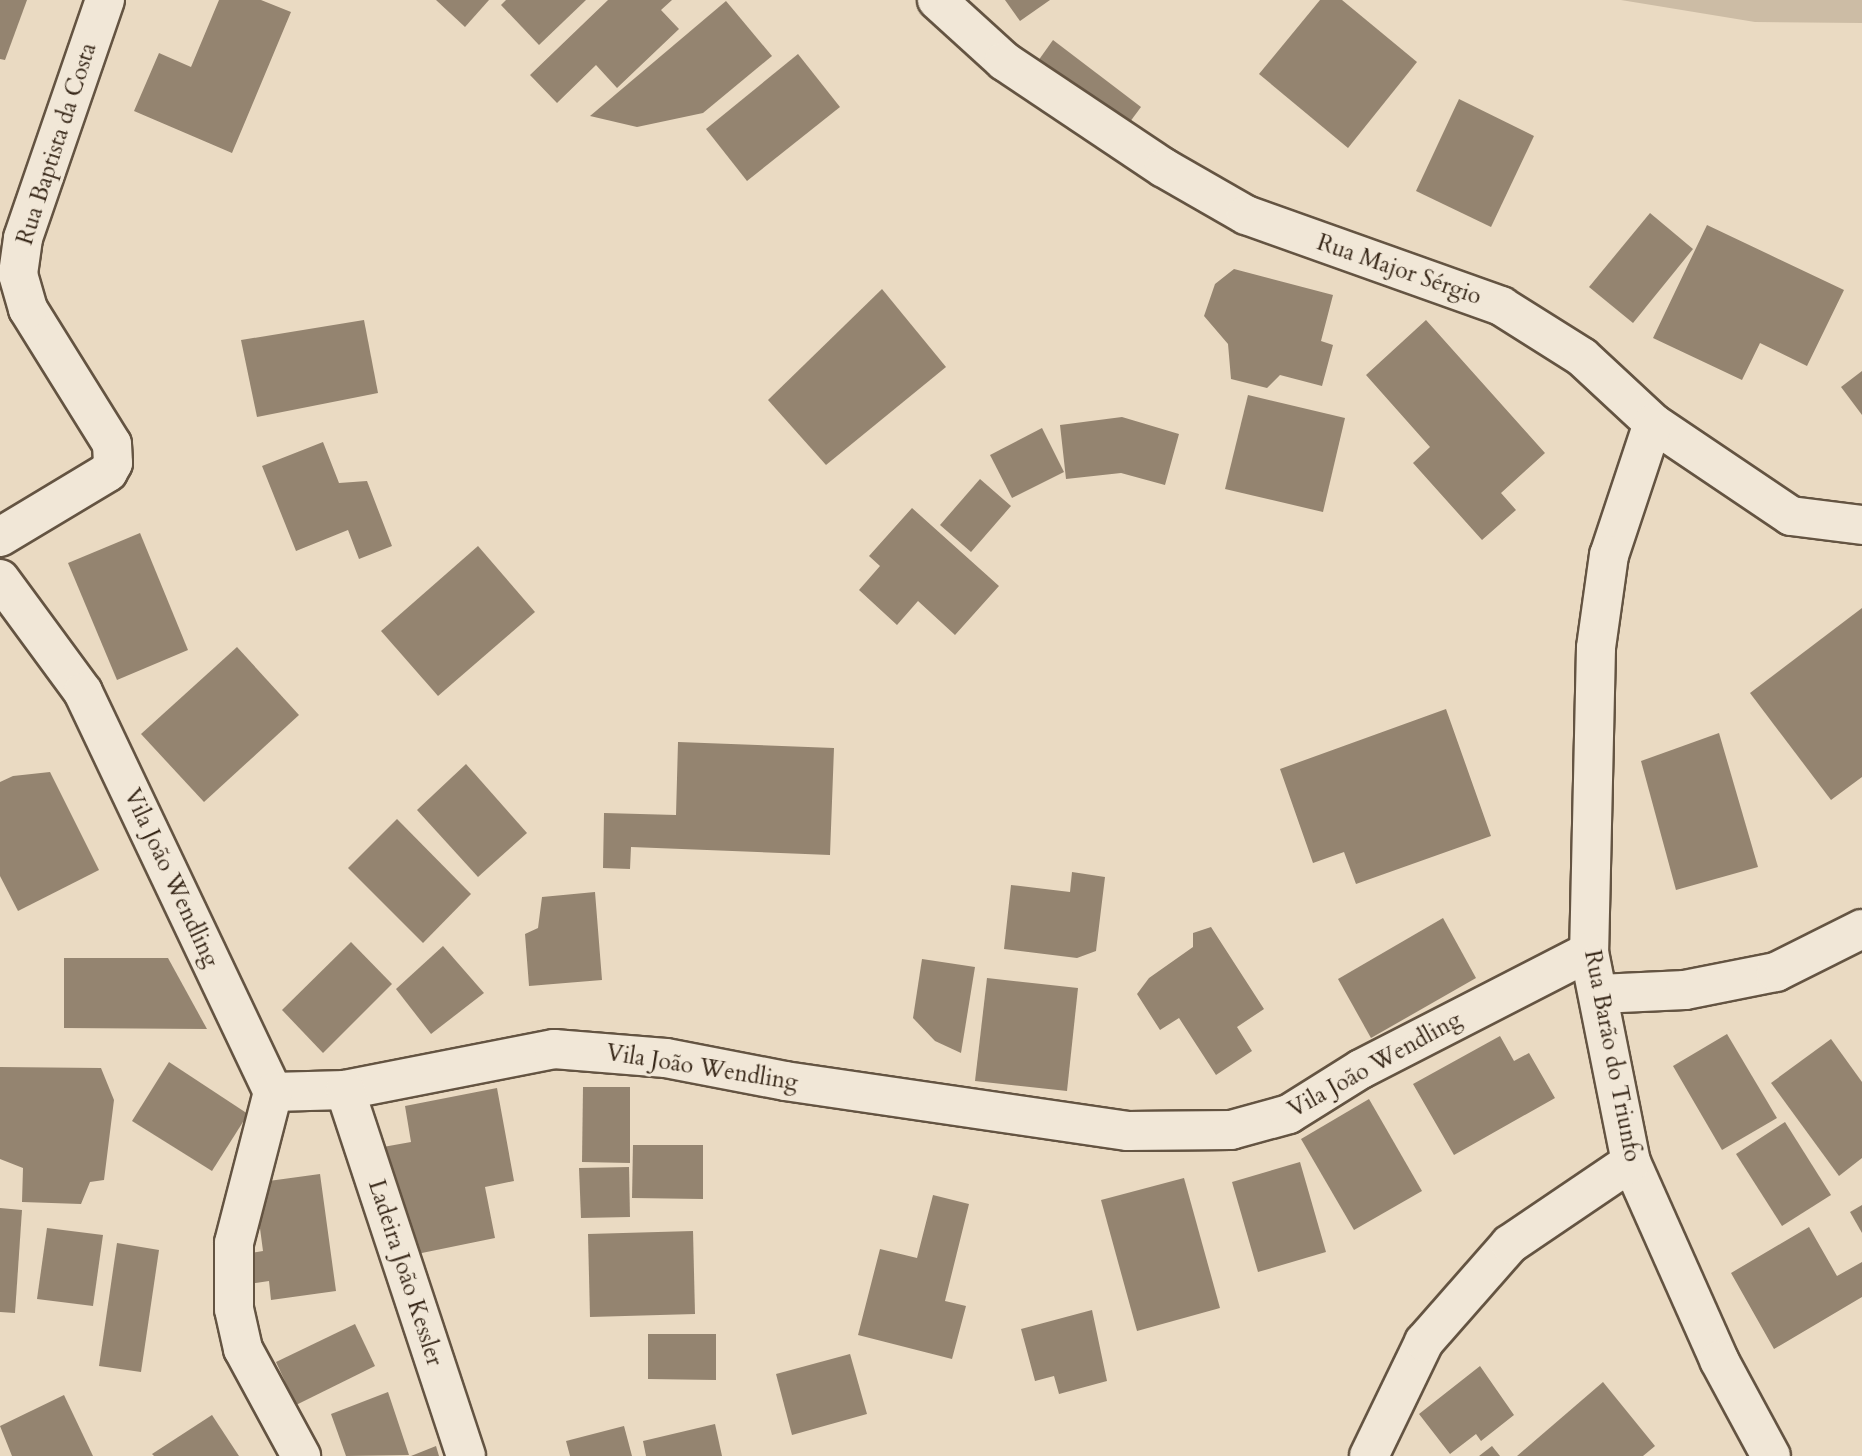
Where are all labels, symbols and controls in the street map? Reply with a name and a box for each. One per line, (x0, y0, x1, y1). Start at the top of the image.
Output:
street label: Rua Baptista da Costa (11, 40, 103, 248)
street label: Rua Major Sérgio (1313, 229, 1485, 311)
street label: Vila João Wendling (118, 784, 224, 972)
street label: Rua Barão do Triunfo (1578, 948, 1646, 1164)
street label: Vila João Wendling (1284, 1006, 1466, 1124)
street label: Vila João Wendling (604, 1039, 800, 1097)
street label: Ladeira João Kessler (362, 1176, 448, 1370)

